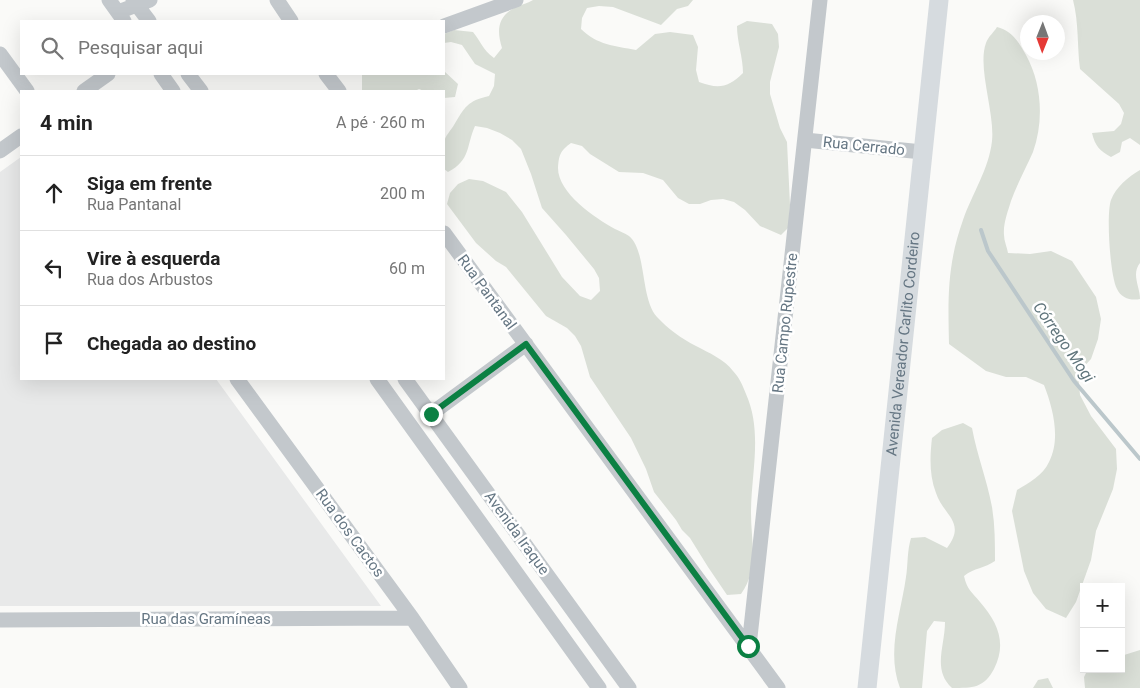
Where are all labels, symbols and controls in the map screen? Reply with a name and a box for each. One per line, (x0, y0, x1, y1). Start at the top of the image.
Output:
north arrow (1020, 15, 1065, 60)
search box (20, 20, 445, 75)
icon: search (38, 34, 66, 62)
text: Pesquisar aqui (78, 36, 203, 59)
text: 4 min (40, 111, 93, 135)
text: A pé · 260 m (336, 113, 425, 132)
street label: Rua Cerrado (822, 133, 906, 159)
text: Siga em frente (87, 172, 212, 195)
icon: ahead (40, 179, 68, 207)
text: 200 m (380, 184, 425, 203)
text: Rua Pantanal (87, 195, 181, 214)
street label: Avenida Vereador Carlito Cordeiro (882, 231, 924, 457)
text: Vire à esquerda (87, 247, 220, 270)
street label: Rua Pantanal (454, 251, 520, 333)
street label: Rua Campo Rupestre (769, 252, 801, 394)
icon: left (40, 254, 68, 282)
text: 60 m (389, 259, 425, 278)
text: Rua dos Arbustos (87, 270, 213, 289)
water label: Córrego Mogi (1029, 298, 1099, 386)
icon: arrive (40, 329, 68, 357)
text: Chegada ao destino (87, 332, 256, 355)
route end (420, 403, 443, 426)
street label: Rua dos Cactos (312, 485, 388, 581)
street label: Avenida Iraque (481, 488, 553, 578)
map controls (1080, 583, 1125, 673)
button: + (1080, 583, 1125, 628)
street label: Rua das Gramíneas (141, 610, 271, 628)
button: − (1080, 628, 1125, 673)
route start (737, 635, 760, 658)

